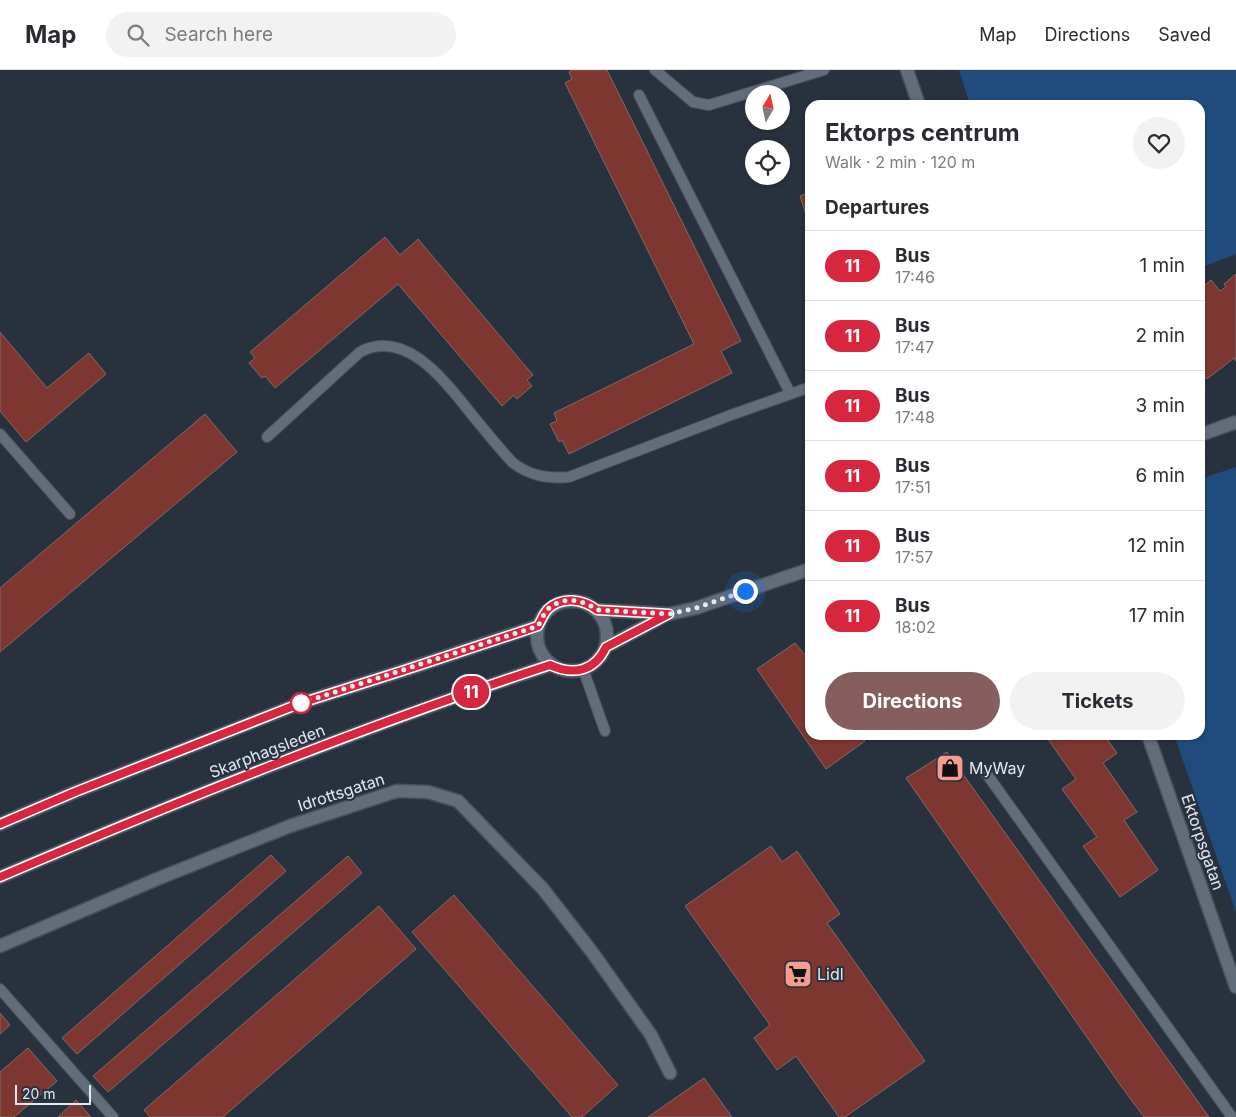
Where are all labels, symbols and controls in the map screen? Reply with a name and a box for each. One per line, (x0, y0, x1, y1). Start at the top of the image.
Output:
search box (106, 12, 456, 57)
text: Map (25, 20, 76, 49)
icon: search (124, 21, 152, 49)
text: Search here (164, 23, 273, 46)
text: Map (979, 24, 1017, 45)
text: Directions (1045, 24, 1130, 45)
text: Saved (1158, 24, 1211, 45)
north arrow (745, 85, 790, 130)
map controls (745, 85, 790, 185)
button: heart (1133, 117, 1185, 169)
text: Ektorps centrum (825, 118, 1020, 147)
button: locate (745, 140, 790, 185)
text: Walk · 2 min · 120 m (825, 152, 975, 172)
text: Departures (825, 196, 929, 219)
text: Bus (895, 244, 930, 267)
text: 1 min (1139, 254, 1185, 277)
text: 11 (845, 255, 860, 276)
text: 17:46 (895, 267, 935, 287)
text: Bus (895, 314, 930, 337)
text: 2 min (1136, 324, 1185, 347)
text: 11 (845, 325, 860, 346)
text: 17:47 (895, 337, 934, 357)
text: Bus (895, 384, 930, 407)
text: 3 min (1135, 394, 1185, 417)
text: 11 (845, 395, 860, 416)
text: 17:48 (895, 407, 935, 427)
text: Bus (895, 454, 930, 477)
text: 6 min (1135, 464, 1185, 487)
text: 11 (845, 465, 860, 486)
text: 17:51 (895, 477, 931, 497)
text: Bus (895, 524, 930, 547)
text: 12 min (1128, 534, 1185, 557)
text: 11 (845, 535, 860, 556)
text: 17:57 (895, 547, 933, 567)
your location (733, 579, 758, 604)
text: Bus (895, 594, 930, 617)
text: 17 min (1129, 604, 1185, 627)
text: 11 (845, 605, 860, 626)
text: 18:02 (895, 617, 936, 637)
button: Directions (825, 672, 1000, 730)
button: Tickets (1010, 672, 1185, 730)
line badge: 11 (448, 676, 494, 708)
text: 11 (463, 681, 479, 702)
unlabelled marker (290, 692, 312, 714)
street label: Skarphagsleden (206, 720, 328, 782)
shop icon: MyWay (935, 753, 965, 783)
place label: MyWay (969, 758, 1025, 778)
street label: Idrottsgatan (295, 769, 387, 815)
street label: Ektorpsgatan (1177, 791, 1229, 893)
supermarket icon: Lidl (783, 959, 813, 989)
place label: Lidl (817, 964, 844, 984)
scale bar (15, 1082, 91, 1105)
text: 20 m (22, 1085, 56, 1102)

